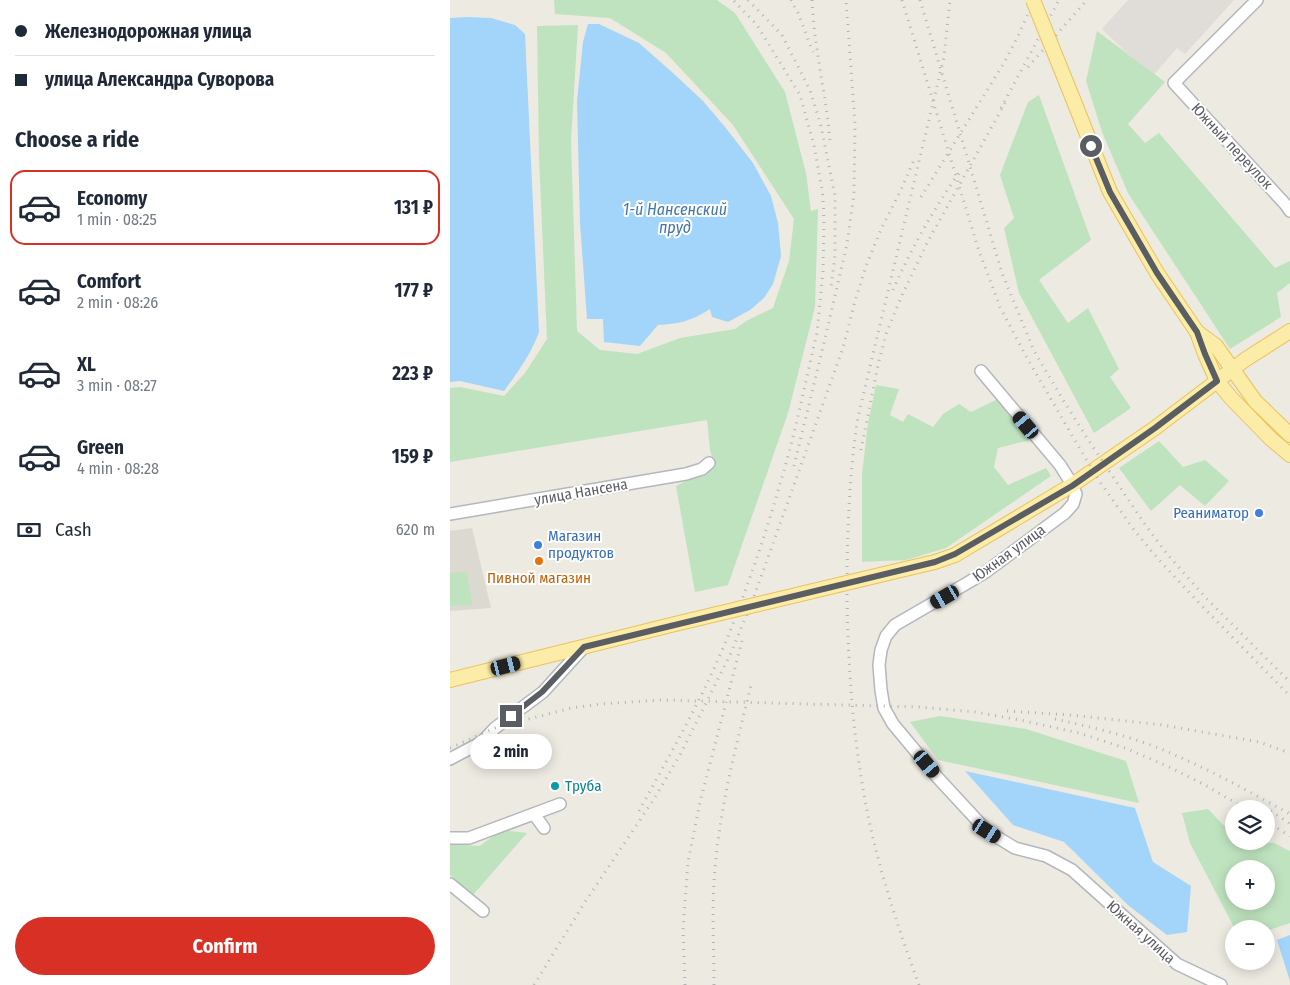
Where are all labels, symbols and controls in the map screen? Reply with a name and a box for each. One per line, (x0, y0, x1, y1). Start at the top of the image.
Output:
text: Железнодорожная улица (45, 20, 252, 43)
text: улица Александра Суворова (45, 68, 274, 91)
street label: Южный переулок (1188, 99, 1276, 193)
text: Choose a ride (15, 126, 139, 153)
route start (1080, 135, 1102, 157)
icon: car (17, 185, 62, 230)
text: Economy (77, 187, 147, 210)
text: 131 ₽ (394, 196, 433, 219)
water label: 1-й Нансенский пруд (623, 200, 727, 237)
text: 1 min · 08:25 (77, 210, 157, 229)
icon: car (17, 268, 62, 313)
text: Comfort (77, 270, 141, 293)
text: 177 ₽ (394, 279, 433, 302)
text: 2 min · 08:26 (77, 293, 158, 312)
icon: car (17, 351, 62, 396)
text: XL (77, 353, 96, 376)
text: 223 ₽ (392, 362, 433, 385)
text: 3 min · 08:27 (77, 376, 157, 395)
car (1010, 409, 1041, 441)
icon: car (17, 434, 62, 479)
text: Green (77, 436, 124, 459)
text: 159 ₽ (392, 445, 433, 468)
text: 4 min · 08:28 (77, 459, 159, 478)
street label: улица Нансена (533, 475, 629, 509)
place label: Реаниматор (1173, 504, 1249, 522)
marker: Реаниматор (1253, 507, 1265, 519)
icon: cash (15, 516, 43, 544)
text: Cash (55, 518, 92, 541)
text: 620 m (396, 520, 435, 539)
street label: Южная улица (969, 521, 1049, 585)
place label: Магазин продуктов (548, 527, 614, 562)
marker: Магазин продуктов (532, 539, 544, 551)
marker: Пивной магазин (533, 555, 545, 567)
place label: Пивной магазин (487, 569, 591, 587)
car (928, 583, 961, 611)
car (489, 655, 522, 677)
route end (500, 705, 522, 727)
callout: 2 min (470, 734, 552, 768)
text: 2 min (493, 742, 529, 761)
car (911, 748, 942, 780)
place label: Труба (565, 777, 602, 795)
marker: Труба (549, 780, 561, 792)
map controls (1225, 800, 1275, 970)
button: layers (1225, 800, 1275, 850)
car (970, 817, 1003, 845)
button: + (1225, 860, 1275, 910)
street label: Южная улица (1103, 897, 1179, 967)
button: Confirm (15, 917, 435, 975)
button: − (1225, 920, 1275, 970)

